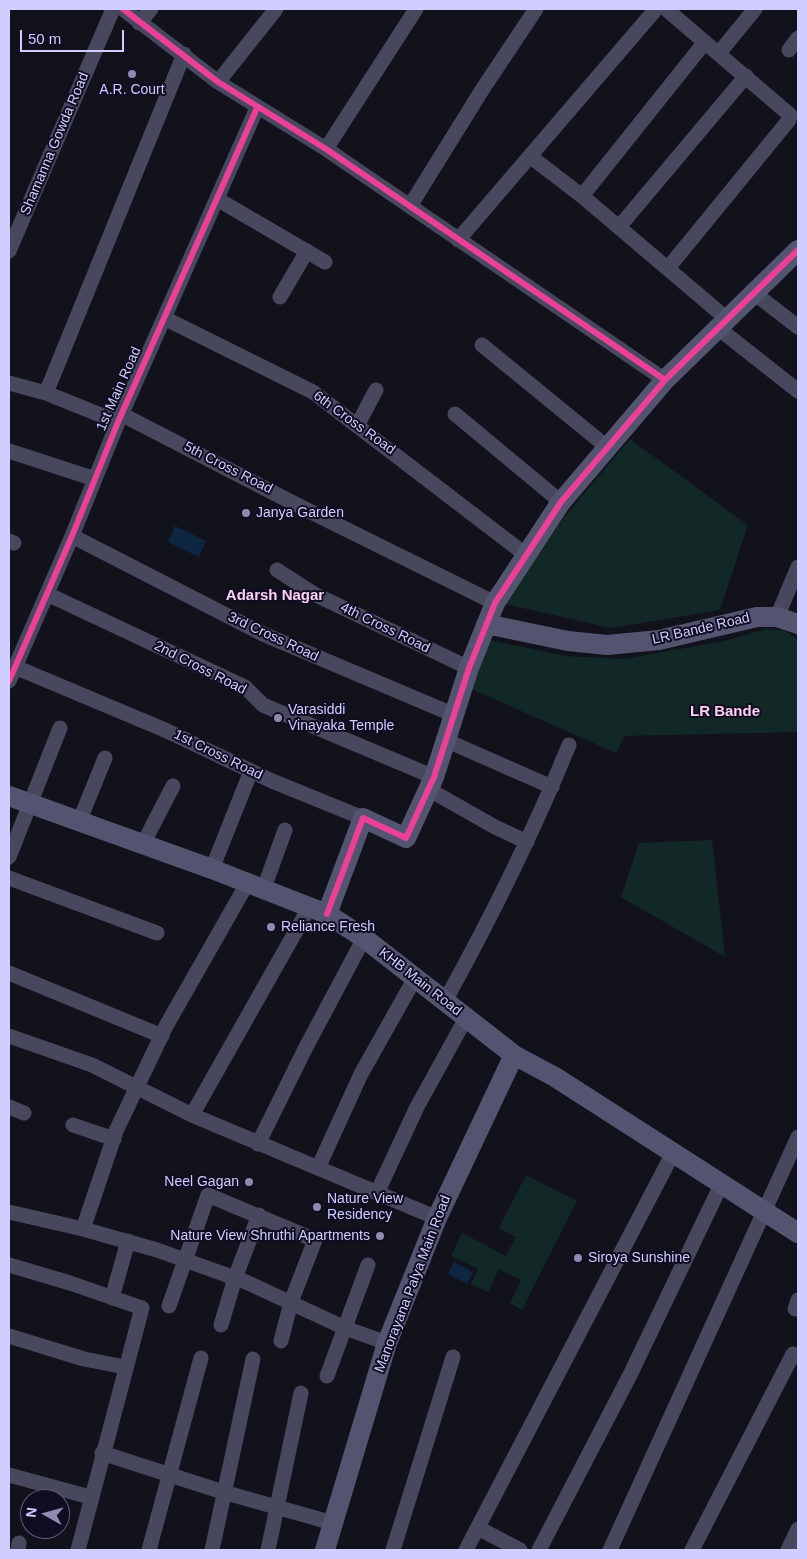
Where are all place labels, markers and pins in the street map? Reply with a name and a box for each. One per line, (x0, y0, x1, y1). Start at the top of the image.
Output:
marker: A.R. Court (126, 68, 138, 80)
place label: A.R. Court (99, 82, 165, 98)
place label: Janya Garden (256, 505, 344, 521)
marker: Janya Garden (240, 507, 252, 519)
place label: Varasiddi Vinayaka Temple (288, 702, 394, 734)
marker: Varasiddi Vinayaka Temple (272, 712, 284, 724)
place label: Reliance Fresh (281, 919, 375, 935)
marker: Reliance Fresh (265, 921, 277, 933)
place label: Neel Gagan (164, 1174, 239, 1190)
marker: Neel Gagan (243, 1176, 255, 1188)
place label: Nature View Residency (327, 1191, 403, 1224)
marker: Nature View Residency (311, 1201, 323, 1213)
place label: Nature View Shruthi Apartments (170, 1228, 370, 1244)
marker: Nature View Shruthi Apartments (374, 1230, 386, 1242)
place label: Siroya Sunshine (588, 1250, 690, 1266)
marker: Siroya Sunshine (572, 1252, 584, 1264)

